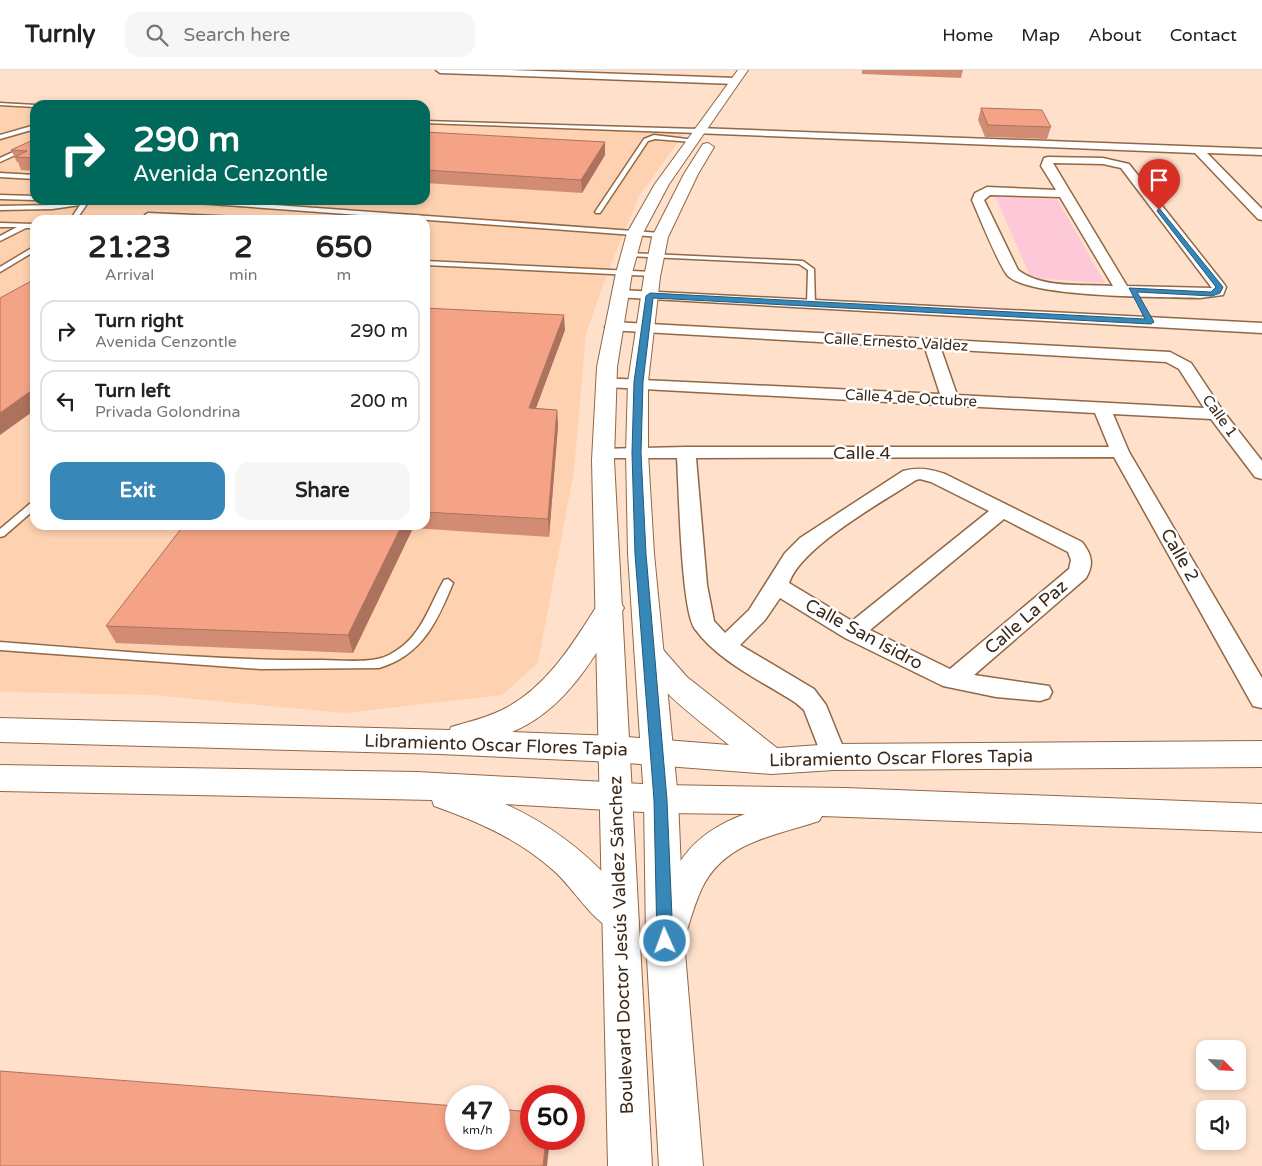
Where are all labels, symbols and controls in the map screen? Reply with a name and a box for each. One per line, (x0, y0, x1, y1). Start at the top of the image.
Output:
search box (125, 12, 475, 57)
text: Turnly (25, 20, 95, 49)
icon: search (143, 21, 171, 49)
text: Search here (183, 24, 290, 46)
text: Home (942, 24, 993, 46)
text: Map (1021, 24, 1060, 46)
text: About (1088, 24, 1142, 46)
text: Contact (1170, 24, 1237, 46)
text: 290 m (133, 119, 240, 161)
icon: right (50, 120, 115, 185)
pin (1138, 159, 1180, 210)
text: Avenida Cenzontle (133, 161, 328, 187)
icon: arrive (1145, 166, 1173, 194)
text: 21:23 (88, 229, 171, 266)
text: 2 (234, 229, 253, 266)
text: 650 (316, 229, 372, 266)
text: Arrival (105, 265, 154, 285)
text: min (229, 265, 258, 285)
text: m (336, 265, 351, 285)
text: Turn right (95, 310, 183, 332)
icon: right (52, 317, 80, 345)
text: 290 m (350, 320, 408, 342)
street label: Calle Ernesto Valdez (823, 329, 969, 355)
text: Avenida Cenzontle (95, 332, 237, 352)
text: Turn left (95, 380, 171, 402)
street label: Calle 4 de Octubre (845, 386, 977, 410)
icon: left (52, 387, 80, 415)
text: 200 m (350, 390, 408, 412)
street label: Calle 1 (1199, 391, 1241, 441)
text: Privada Golondrina (95, 402, 241, 422)
street label: Calle 4 (833, 442, 891, 464)
button: Exit (50, 462, 225, 520)
button: Share (235, 462, 410, 520)
street label: Calle 2 (1156, 524, 1204, 586)
street label: Calle La Paz (980, 575, 1072, 659)
street label: Calle San Isidro (801, 594, 927, 674)
street label: Libramiento Oscar Flores Tapia (364, 729, 628, 761)
street label: Libramiento Oscar Flores Tapia (769, 745, 1033, 771)
street label: Boulevard Doctor Jesús Valdez Sánchez (604, 775, 638, 1115)
position arrow (638, 914, 690, 966)
north arrow (1196, 1040, 1246, 1090)
map controls (1196, 1040, 1246, 1150)
speed limit sign: 50 (520, 1085, 585, 1150)
text: 47 (462, 1096, 493, 1126)
button: sound (1196, 1100, 1246, 1150)
text: km/h (462, 1123, 493, 1137)

